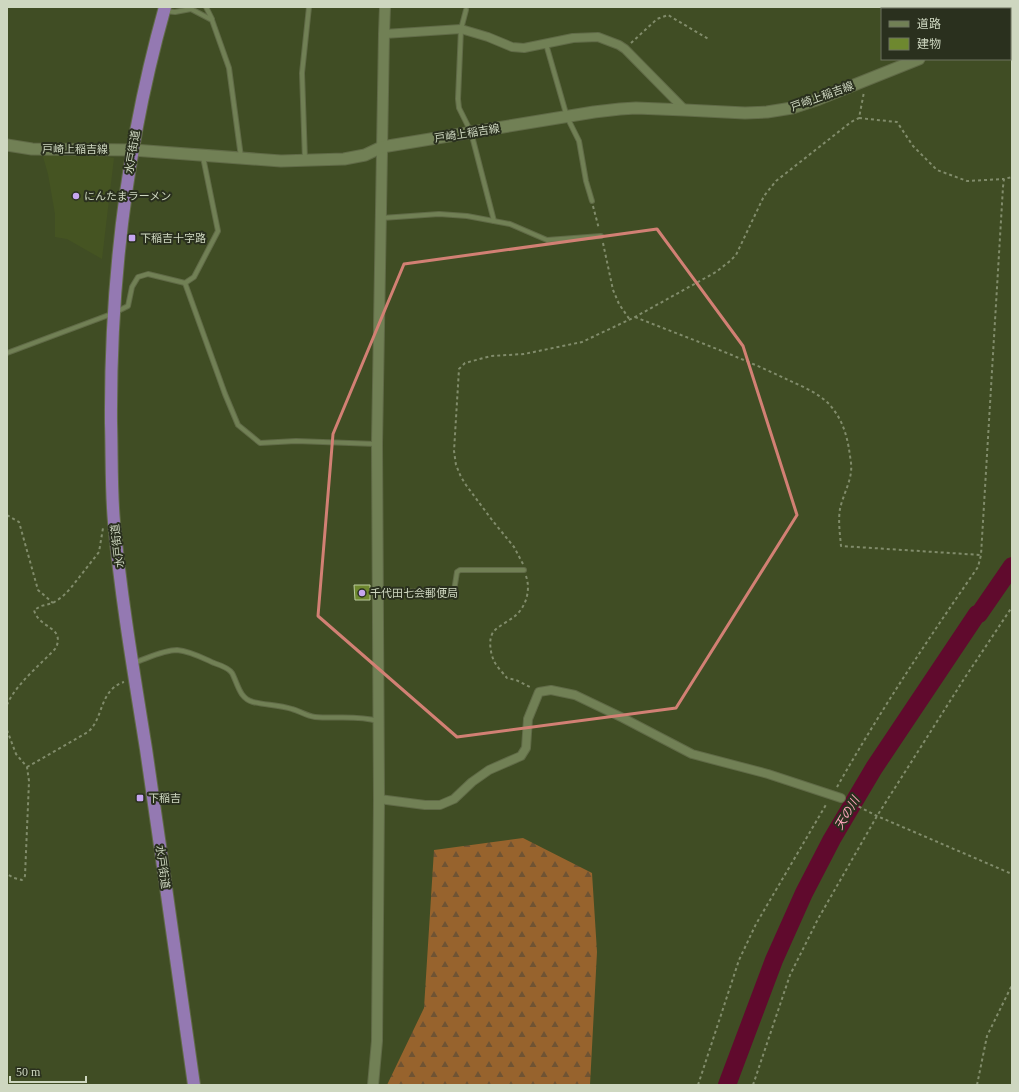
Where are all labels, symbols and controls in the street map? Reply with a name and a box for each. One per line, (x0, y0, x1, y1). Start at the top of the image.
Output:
legend (881, 8, 1011, 60)
text: 道路 (917, 17, 941, 31)
text: 建物 (917, 37, 941, 51)
street label: 戸崎上稲吉線 (789, 79, 855, 113)
street label: 戸崎上稲吉線 (433, 122, 501, 144)
street label: 水戸街道 (123, 129, 141, 175)
street label: 戸崎上稲吉線 (42, 143, 108, 155)
place label: にんたまラーメン (84, 190, 171, 202)
marker: にんたまラーメン (71, 191, 81, 201)
place label: 下稲吉十字路 (140, 232, 206, 244)
marker: 下稲吉十字路 (127, 233, 137, 243)
street label: 水戸街道 (108, 523, 126, 569)
place label: 千代田七会郵便局 (370, 587, 458, 599)
marker: 千代田七会郵便局 (357, 588, 367, 598)
place label: 下稲吉 (148, 792, 181, 804)
water label: 天の川 (832, 792, 863, 832)
marker: 下稲吉 (135, 793, 145, 803)
street label: 水戸街道 (154, 844, 172, 890)
scale bar (10, 1058, 86, 1084)
text: 50 m (16, 1065, 41, 1079)

